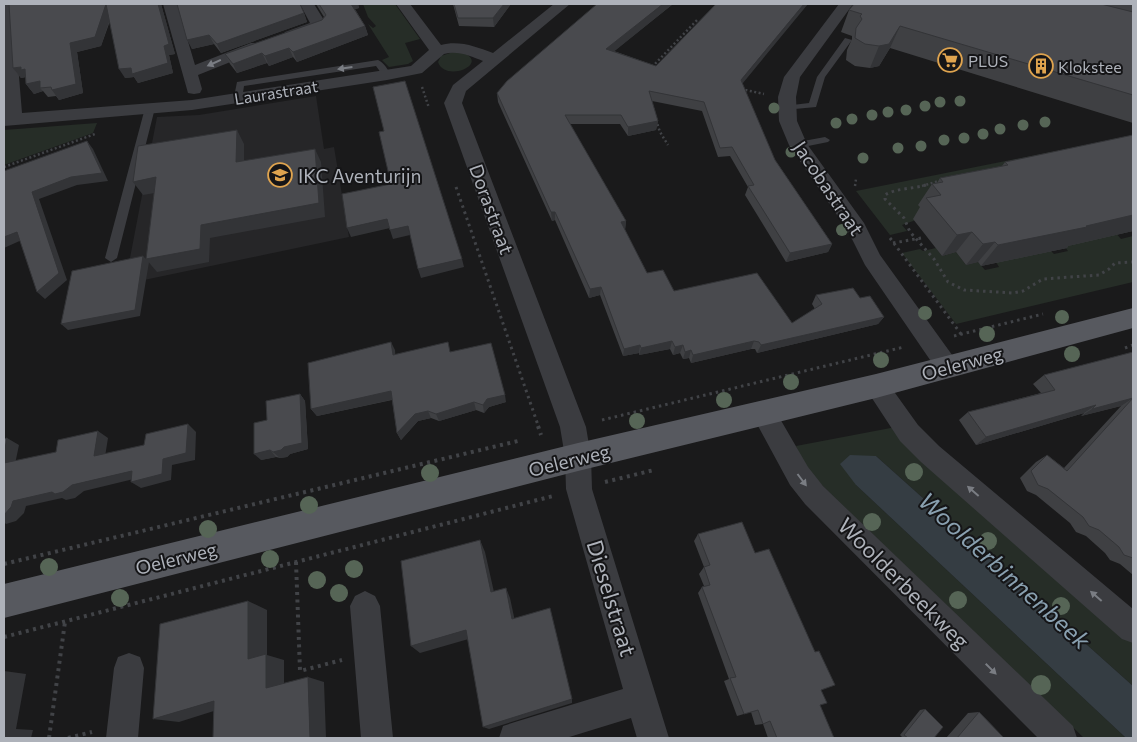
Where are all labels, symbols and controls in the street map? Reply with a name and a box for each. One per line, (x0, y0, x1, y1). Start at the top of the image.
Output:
supermarket icon: PLUS (937, 47, 963, 73)
place label: PLUS (968, 51, 1008, 70)
building icon: Klokstee (1028, 53, 1054, 79)
place label: Klokstee (1058, 57, 1122, 76)
one-way arrow (207, 59, 221, 67)
one-way arrow (336, 64, 352, 72)
street label: Laurastraat (233, 76, 320, 108)
street label: Jacobastraat (789, 136, 869, 240)
street label: Dorastraat (465, 161, 519, 257)
school or university icon: IKC Aventurijn (267, 162, 293, 188)
place label: IKC Aventurijn (298, 164, 421, 187)
street label: Oelerweg (919, 341, 1005, 385)
street label: Oelerweg (526, 439, 612, 481)
one-way arrow (797, 473, 808, 486)
water label: Woolderbinnenbeek (913, 485, 1097, 655)
one-way arrow (967, 485, 979, 497)
street label: Woolderbeekweg (833, 512, 975, 654)
street label: Oelerweg (133, 537, 219, 579)
street label: Dieselstraat (582, 537, 642, 659)
one-way arrow (1090, 591, 1103, 602)
one-way arrow (985, 663, 997, 675)

